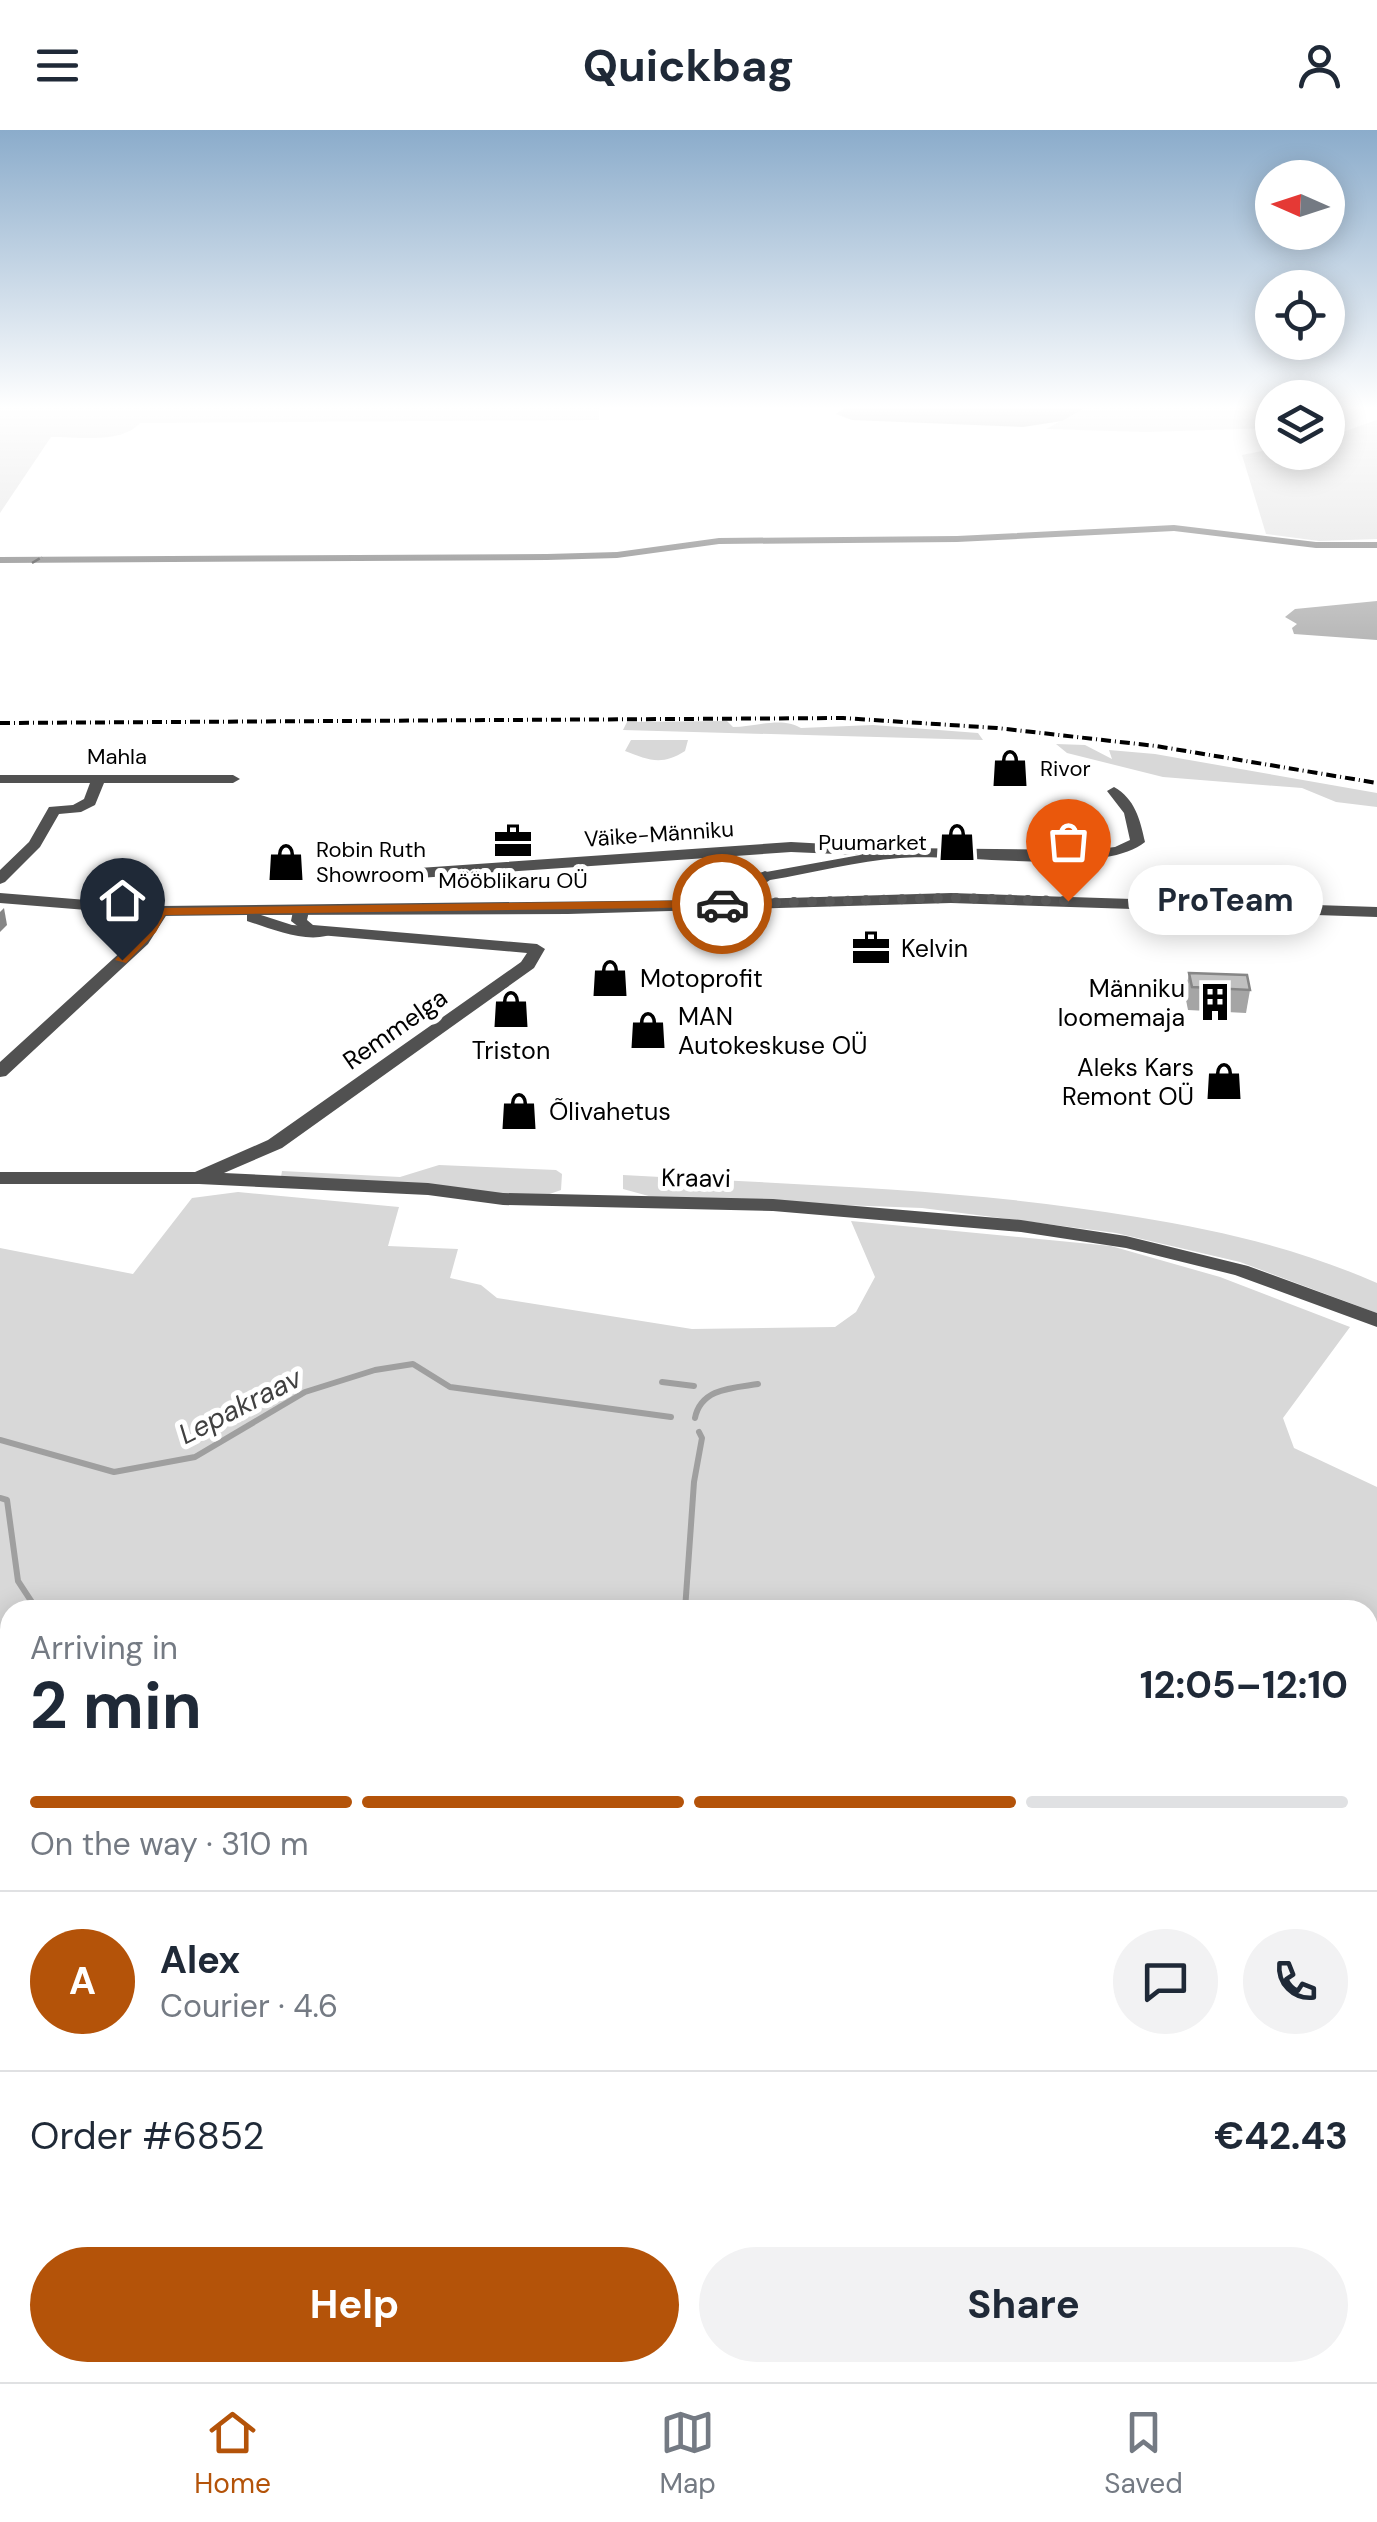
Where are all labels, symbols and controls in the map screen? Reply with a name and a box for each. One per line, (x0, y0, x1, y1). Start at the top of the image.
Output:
text: Quickbag (583, 36, 794, 95)
icon: menu (30, 38, 85, 93)
icon: person (1292, 38, 1347, 93)
north arrow (1255, 160, 1345, 250)
map controls (1255, 160, 1345, 470)
button: locate (1255, 270, 1345, 360)
button: layers (1255, 380, 1345, 470)
street label: Mahla (87, 742, 147, 771)
shop icon: Rivor (989, 747, 1031, 789)
place label: Rivor (1040, 754, 1091, 783)
pin (1026, 799, 1111, 902)
street label: Väike-Männiku (583, 814, 735, 854)
icon: bag (1041, 814, 1096, 869)
office icon: Mööblikaru OÜ (492, 820, 534, 862)
shop icon: Puumarket (936, 821, 978, 863)
place label: Puumarket (818, 828, 927, 857)
place label: Robin Ruth Showroom (316, 835, 426, 889)
shop icon: Robin Ruth Showroom (265, 841, 307, 883)
courier (672, 854, 772, 954)
pin (80, 858, 165, 961)
place label: Mööblikaru OÜ (438, 866, 588, 895)
callout: ProTeam (1128, 866, 1323, 936)
icon: home (95, 873, 150, 928)
icon: car (695, 877, 750, 932)
text: ProTeam (1157, 879, 1294, 921)
office icon: Kelvin (850, 927, 892, 969)
place label: Kelvin (901, 932, 968, 965)
shop icon: Motoprofit (589, 957, 631, 999)
place label: Motoprofit (640, 962, 763, 995)
place label: Männiku loomemaja (1058, 972, 1185, 1034)
street label: Remmelga (336, 981, 454, 1077)
building icon: Männiku loomemaja (1194, 981, 1236, 1023)
shop icon: Triston (490, 988, 532, 1030)
place label: MAN Autokeskuse OÜ (678, 1000, 867, 1062)
shop icon: MAN Autokeskuse OÜ (627, 1009, 669, 1051)
place label: Triston (472, 1034, 550, 1067)
place label: Aleks Kars Remont OÜ (1062, 1051, 1194, 1113)
shop icon: Aleks Kars Remont OÜ (1203, 1060, 1245, 1102)
shop icon: Õlivahetus (498, 1090, 540, 1132)
place label: Õlivahetus (549, 1095, 671, 1128)
street label: Kraavi (661, 1161, 731, 1195)
water label: Lepakraav (172, 1359, 309, 1453)
text: Arriving in (30, 1627, 178, 1669)
text: 12:05–12:10 (1140, 1660, 1348, 1710)
text: 2 min (30, 1664, 202, 1748)
text: On the way · 310 m (30, 1823, 308, 1865)
button: chat (1113, 1929, 1218, 2034)
button: phone (1243, 1929, 1348, 2034)
text: Alex (160, 1935, 240, 1985)
text: A (69, 1956, 96, 2006)
text: Courier · 4.6 (160, 1985, 338, 2027)
text: Order #6852 (30, 2111, 264, 2161)
text: €42.43 (1214, 2111, 1348, 2161)
button: Help (30, 2247, 679, 2362)
button: Share (699, 2247, 1348, 2362)
tab: Home (194, 2405, 271, 2502)
tab: Map (659, 2405, 716, 2502)
tab: Saved (1104, 2405, 1183, 2502)

